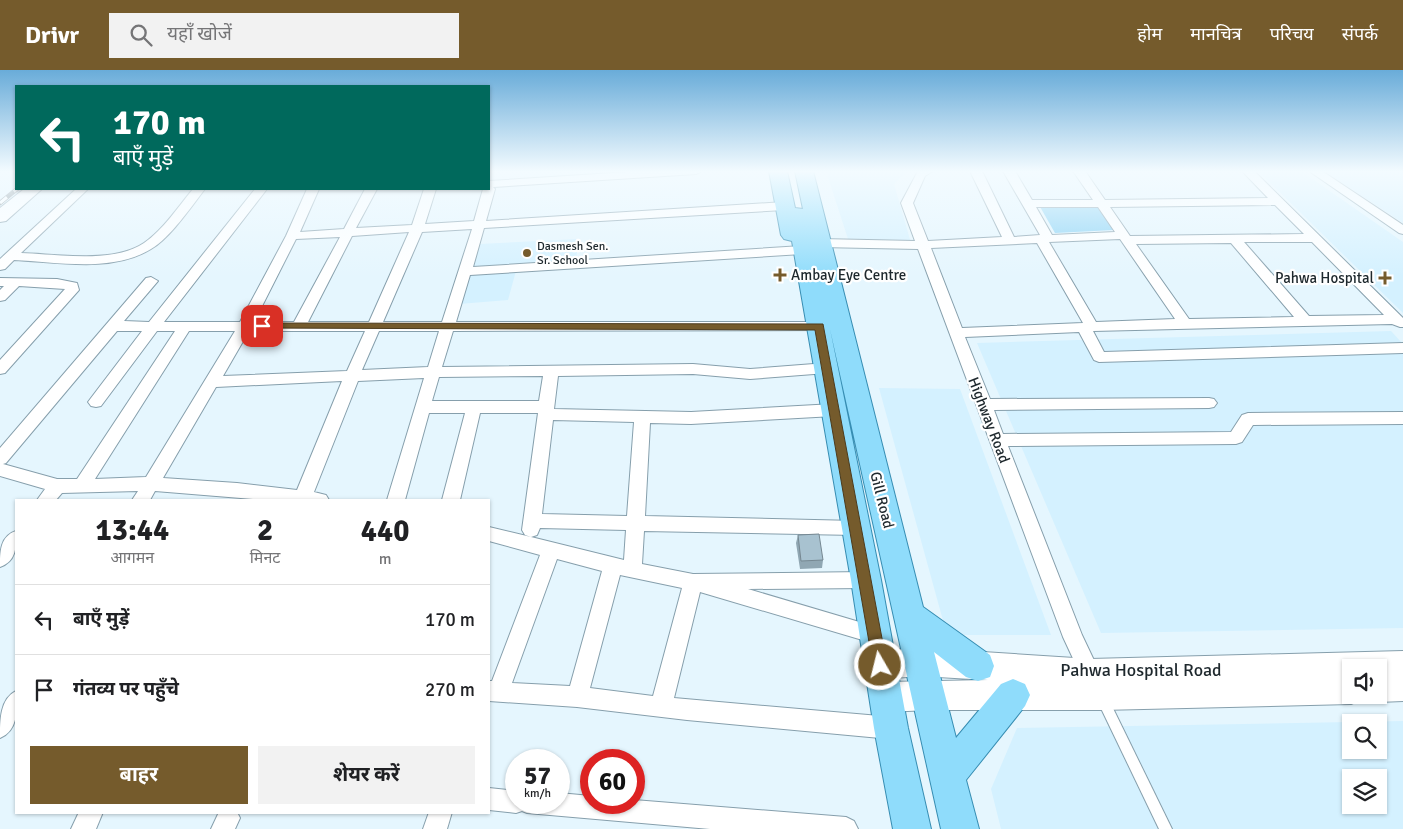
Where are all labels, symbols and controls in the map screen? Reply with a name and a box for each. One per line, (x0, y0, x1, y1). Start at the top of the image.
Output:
search box (109, 13, 459, 58)
text: Drivr (25, 20, 79, 50)
icon: search (127, 21, 155, 49)
text: यहाँ खोजें (167, 22, 232, 46)
text: होम (1137, 23, 1162, 45)
text: मानचित्र (1190, 23, 1242, 45)
text: परिचय (1270, 23, 1314, 45)
text: संपर्क (1342, 23, 1378, 45)
text: 170 m (113, 101, 206, 144)
icon: left (30, 105, 95, 170)
text: बाएँ मुड़ें (113, 144, 173, 171)
place label: Dasmesh Sen. Sr. School (537, 239, 608, 268)
marker: Dasmesh Sen. Sr. School (521, 247, 533, 259)
place label: Ambay Eye Centre (791, 266, 906, 284)
marker: Ambay Eye Centre (773, 268, 787, 282)
place label: Pahwa Hospital (1275, 269, 1374, 287)
marker: Pahwa Hospital (1378, 271, 1392, 285)
pin (241, 305, 283, 347)
icon: arrive (248, 312, 276, 340)
street label: Highway Road (964, 375, 1014, 466)
street label: Gill Road (866, 470, 898, 530)
text: 13:44 (96, 512, 169, 549)
text: 2 (257, 512, 273, 549)
text: 440 (361, 513, 409, 550)
text: आगमन (110, 548, 154, 568)
text: मिनट (250, 548, 280, 568)
text: m (379, 549, 392, 569)
icon: left (30, 606, 58, 634)
text: बाएँ मुड़ें (73, 607, 129, 631)
text: 170 m (425, 608, 475, 632)
position arrow (853, 638, 905, 690)
street label: Pahwa Hospital Road (1060, 659, 1222, 681)
map controls (1342, 659, 1387, 814)
button: sound (1342, 659, 1387, 704)
icon: arrive (30, 676, 58, 704)
text: गंतव्य पर पहुँचे (73, 677, 179, 701)
text: 270 m (425, 678, 475, 702)
button: search (1342, 714, 1387, 759)
button: बाहर (30, 746, 248, 804)
button: शेयर करें (258, 746, 475, 804)
speed limit sign: 60 (580, 749, 645, 814)
text: 57 (524, 760, 551, 791)
button: layers (1342, 769, 1387, 814)
text: km/h (524, 786, 551, 801)

